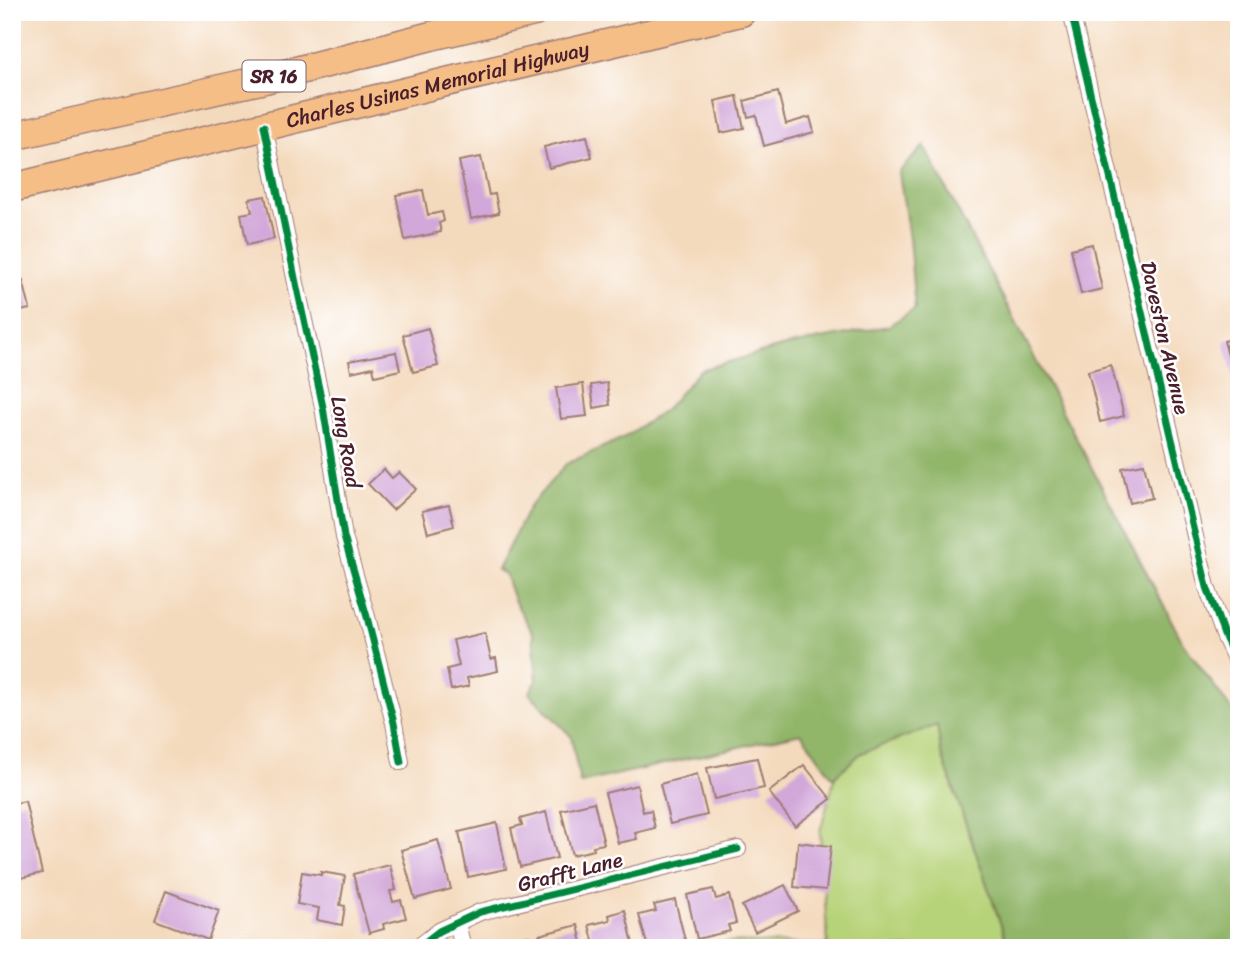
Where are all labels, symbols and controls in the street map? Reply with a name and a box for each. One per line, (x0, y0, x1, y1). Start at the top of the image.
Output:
street label: Charles Usinas Memorial Highway (282, 30, 593, 139)
road number: SR 16 (243, 60, 306, 92)
street label: Daveston Avenue (1129, 258, 1201, 418)
street label: Long Road (319, 393, 373, 493)
street label: Grafft Lane (513, 841, 627, 903)

